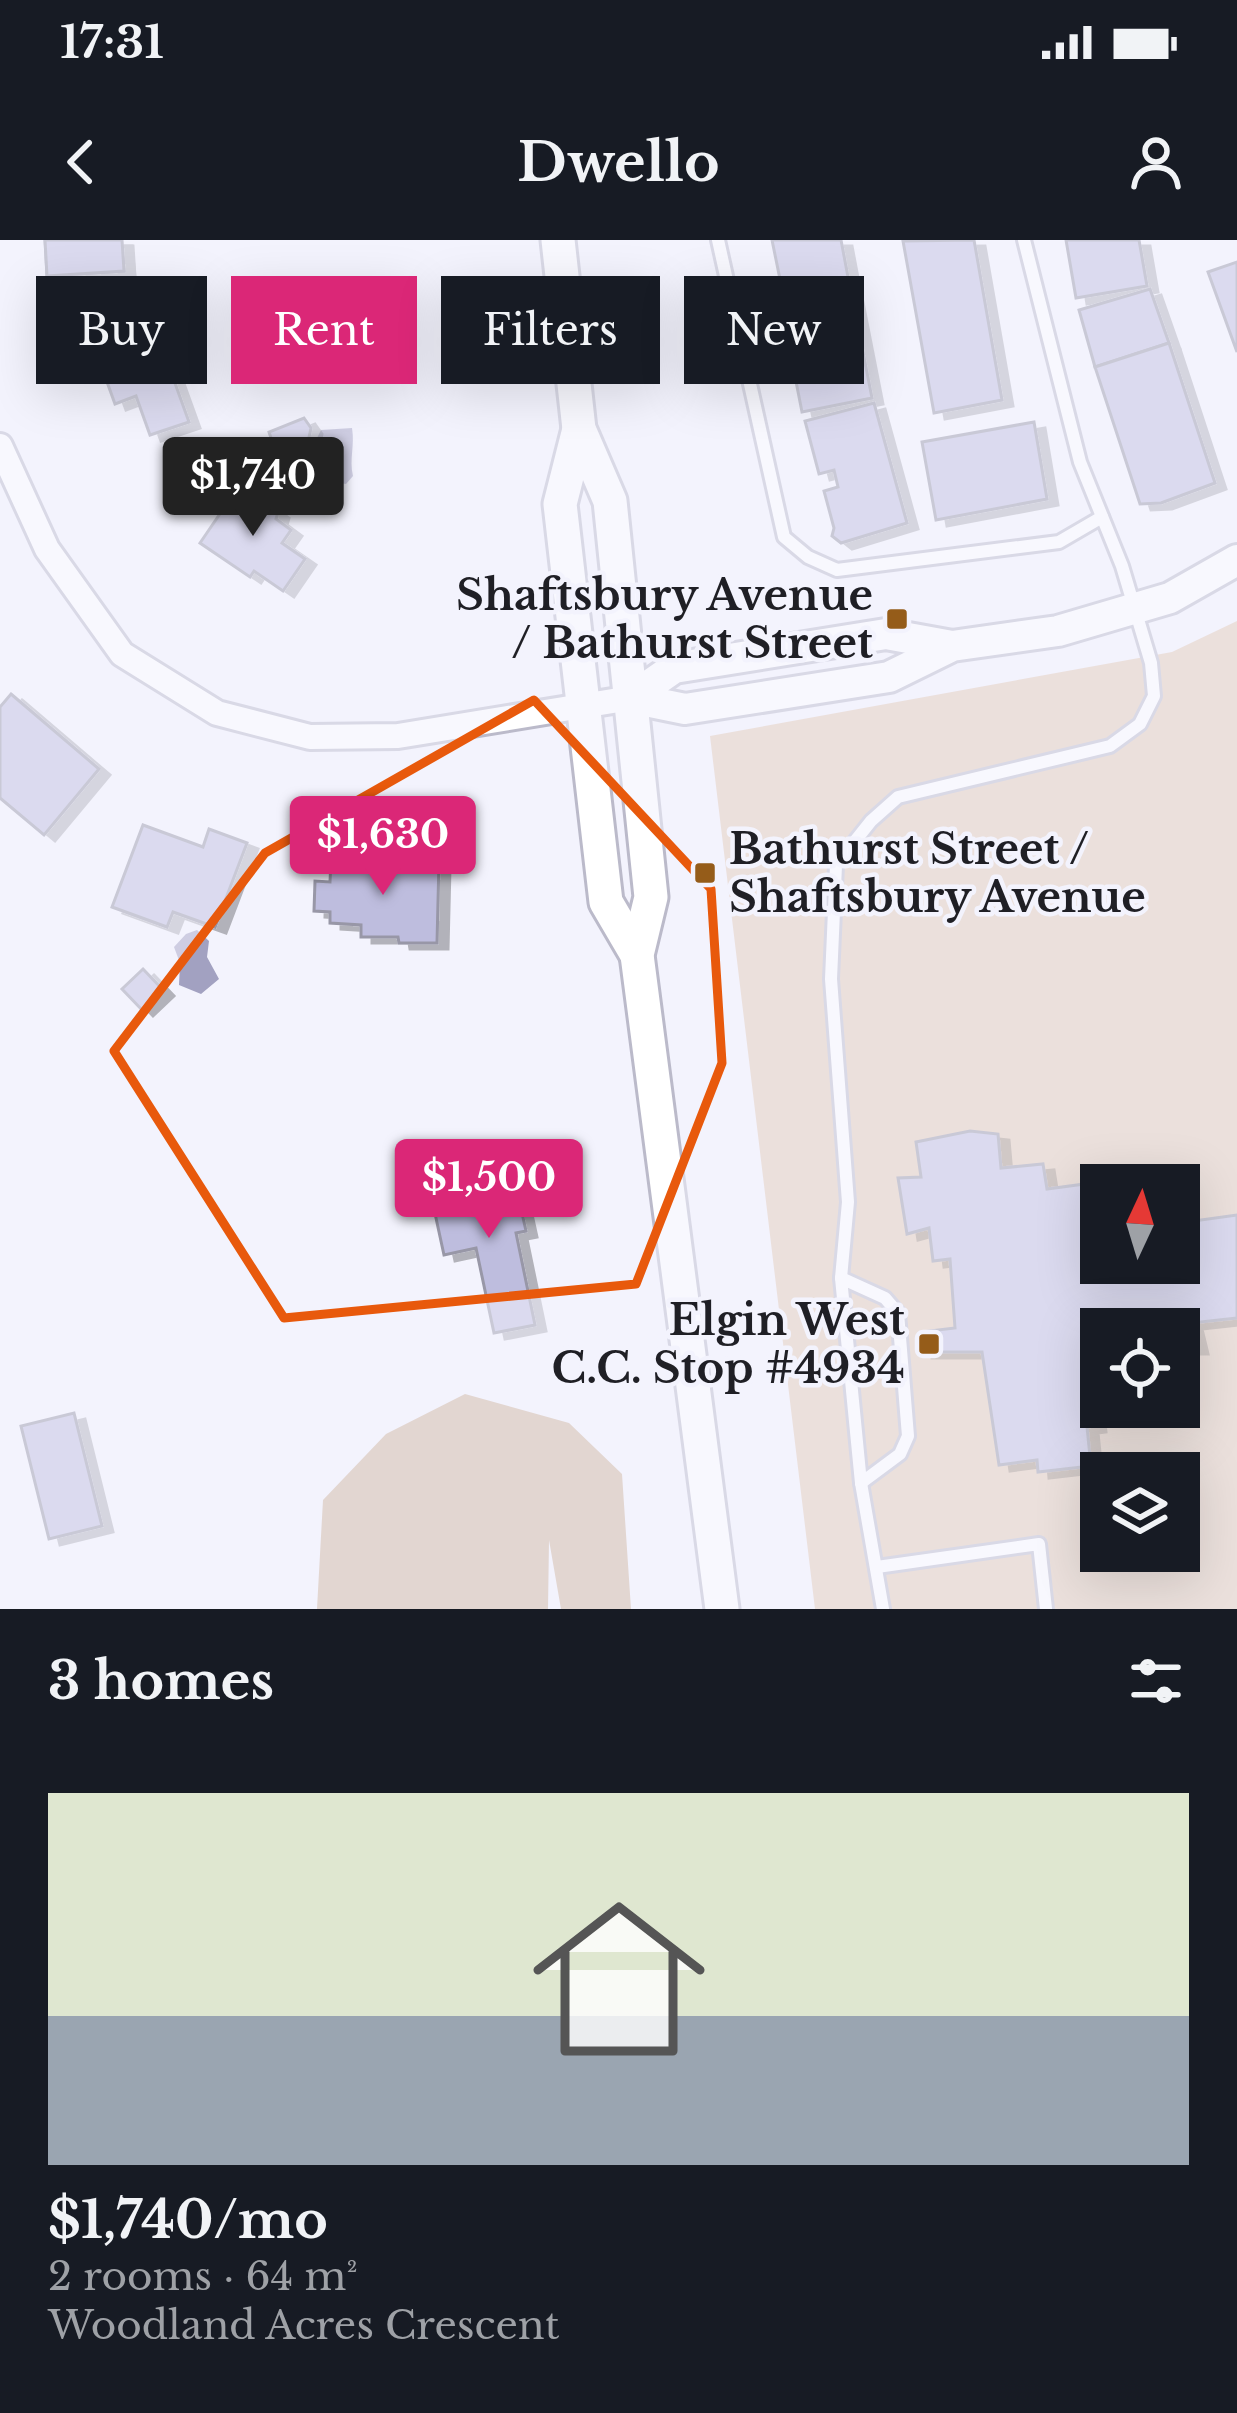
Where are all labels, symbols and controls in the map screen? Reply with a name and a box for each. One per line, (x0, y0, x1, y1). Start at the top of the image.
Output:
text: 17:31 (60, 14, 164, 70)
icon: back (48, 129, 114, 195)
text: Dwello (517, 129, 720, 196)
icon: person (1123, 129, 1189, 195)
chip: Buy (36, 276, 207, 384)
chip: Rent (231, 276, 417, 384)
chip: Filters (441, 276, 660, 384)
chip: New (684, 276, 864, 384)
pin: $1,740 (155, 437, 351, 539)
text: $1,740 (190, 451, 316, 500)
place label: Shaftsbury Avenue / Bathurst Street (456, 569, 873, 669)
marker: Shaftsbury Avenue / Bathurst Street (884, 606, 910, 632)
pin: $1,630 (285, 796, 481, 898)
text: $1,630 (317, 810, 449, 859)
place label: Bathurst Street / Shaftsbury Avenue (729, 823, 1146, 923)
marker: Bathurst Street / Shaftsbury Avenue (692, 860, 718, 886)
pin: $1,500 (391, 1139, 587, 1241)
text: $1,500 (422, 1153, 556, 1202)
north arrow (1080, 1164, 1200, 1284)
map controls (1080, 1164, 1200, 1572)
place label: Elgin West C.C. Stop #4934 (552, 1294, 905, 1394)
button: locate (1080, 1308, 1200, 1428)
marker: Elgin West C.C. Stop #4934 (916, 1331, 942, 1357)
button: layers (1080, 1452, 1200, 1572)
icon: filters (1123, 1648, 1189, 1714)
text: 3 homes (48, 1650, 274, 1713)
icon: home (511, 1871, 727, 2087)
text: $1,740/mo (48, 2189, 328, 2252)
text: 2 rooms · 64 m² (48, 2252, 358, 2301)
text: Woodland Acres Crescent (48, 2301, 559, 2350)

